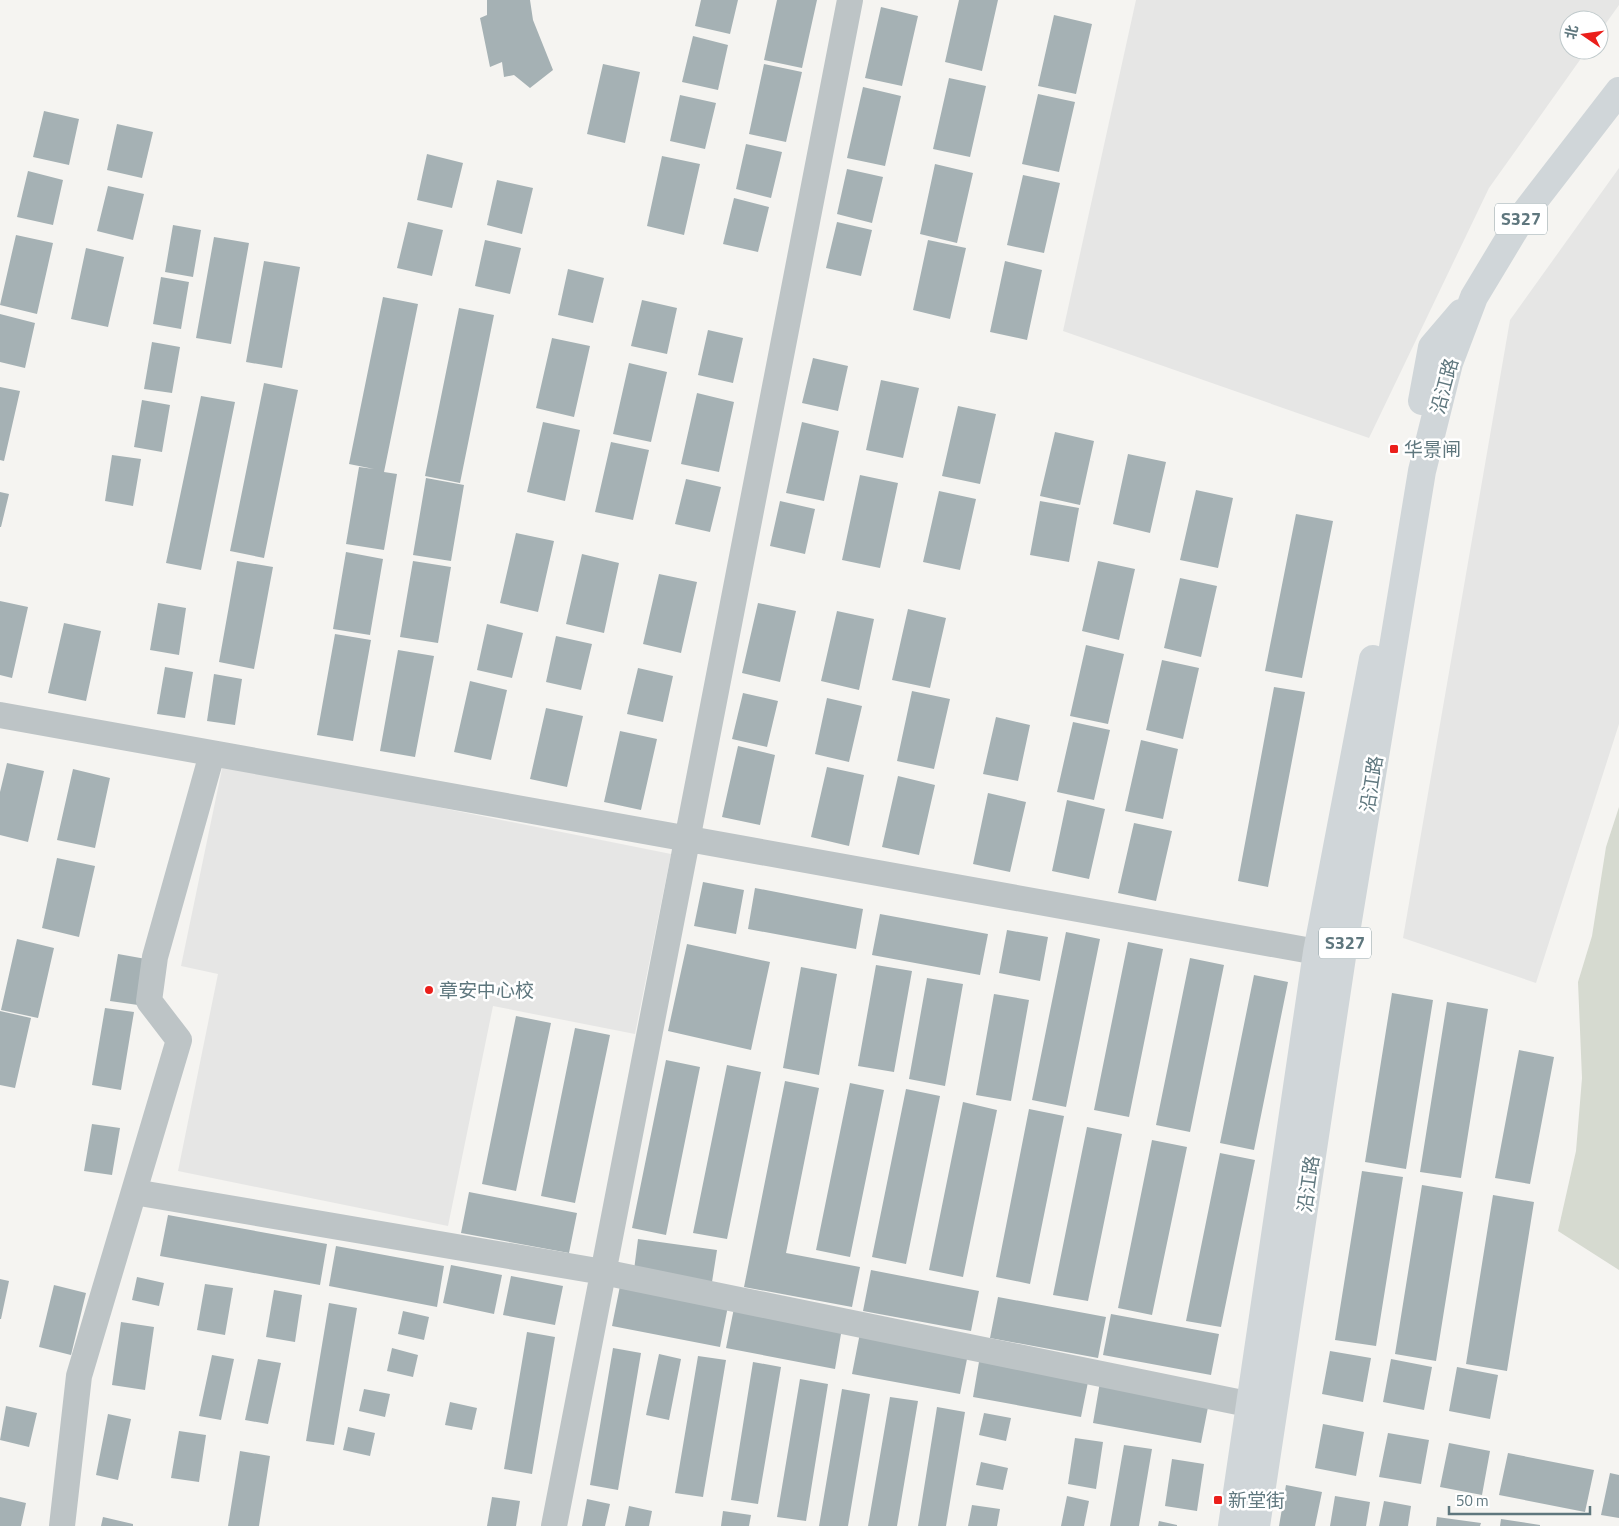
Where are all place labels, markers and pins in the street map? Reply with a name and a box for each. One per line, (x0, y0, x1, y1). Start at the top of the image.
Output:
place label: 华景闸 (1404, 434, 1461, 463)
marker: 华景闸 (1388, 443, 1400, 455)
place label: 章安中心校 (439, 975, 534, 1004)
marker: 章安中心校 (423, 984, 435, 996)
place label: 新堂街 (1228, 1485, 1285, 1514)
marker: 新堂街 (1212, 1494, 1224, 1506)

